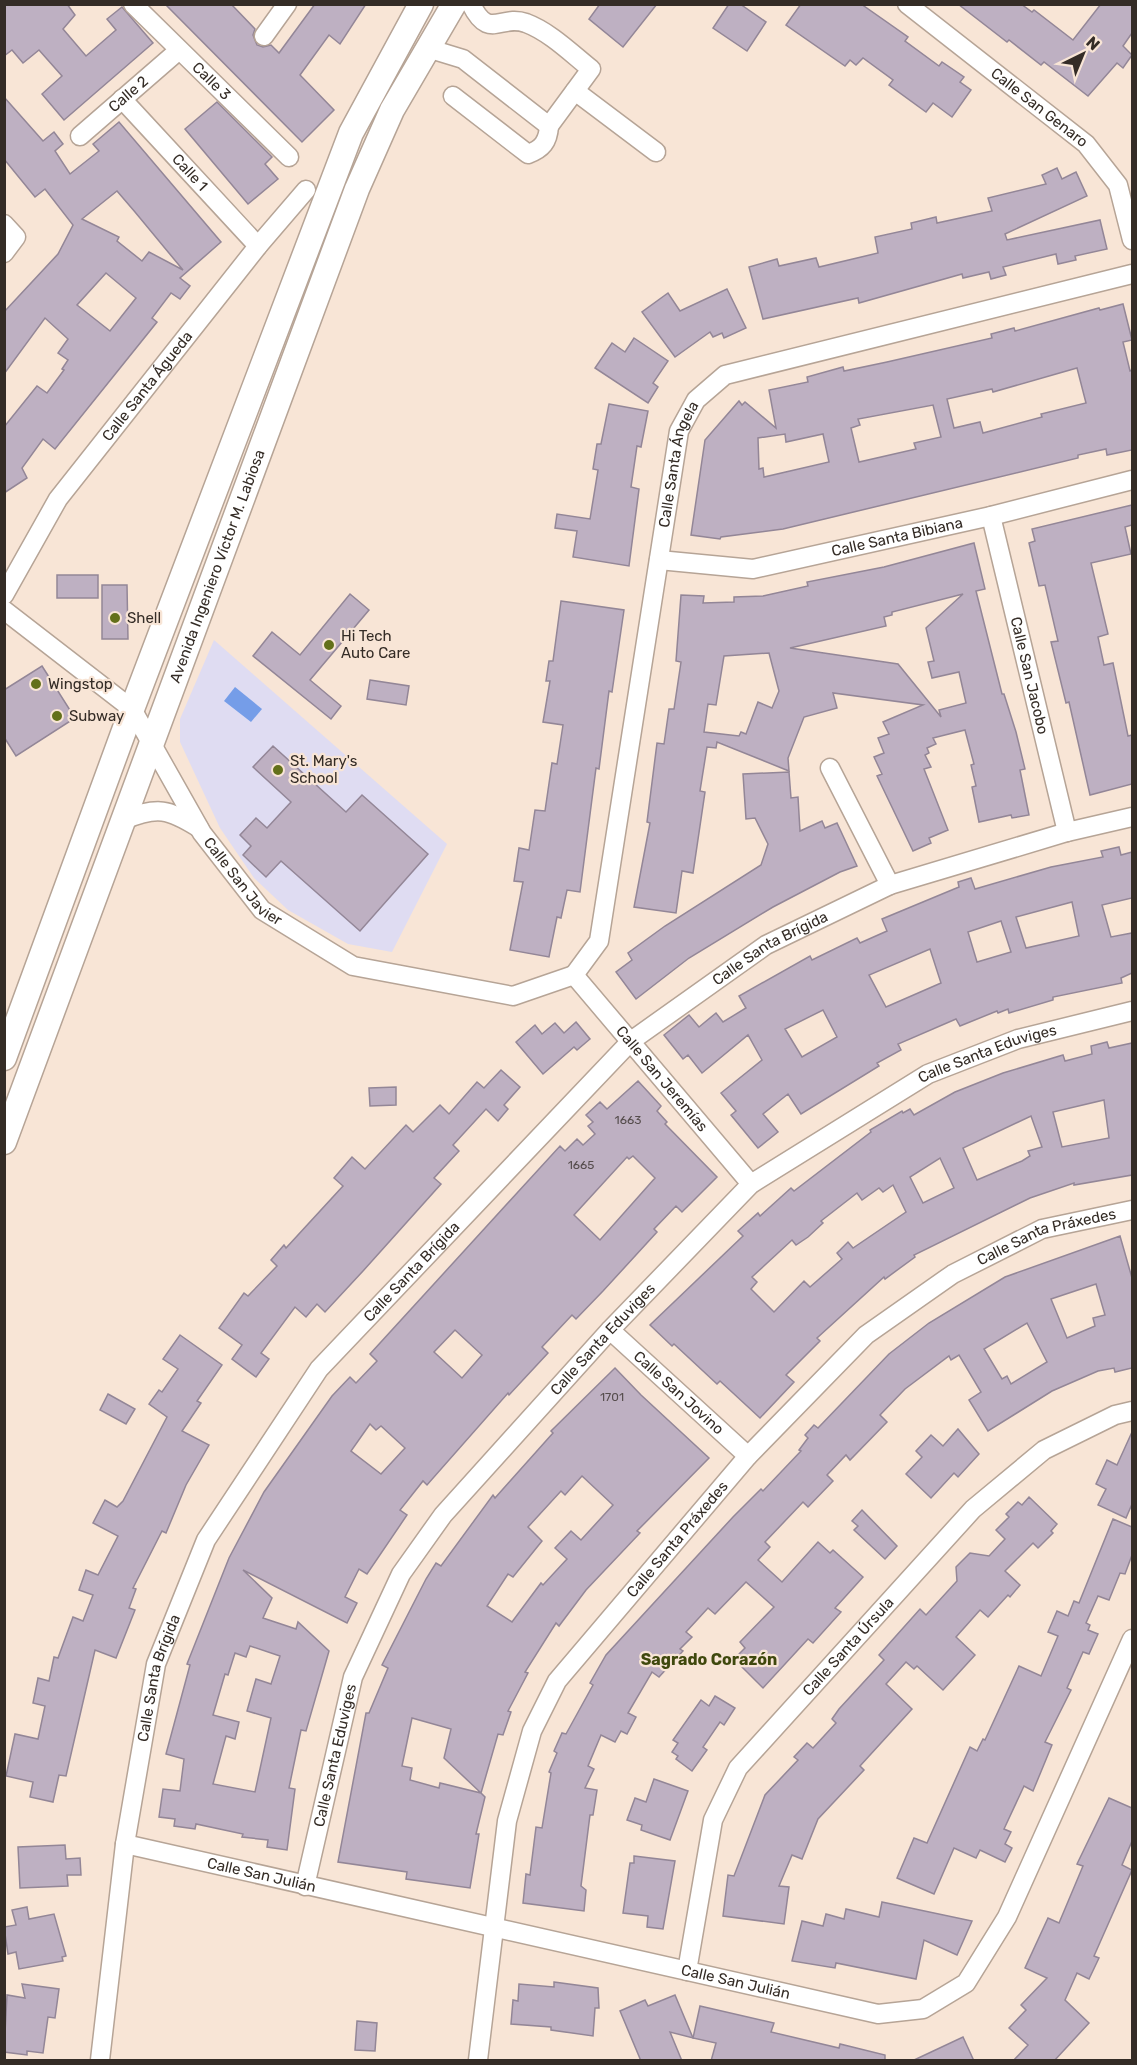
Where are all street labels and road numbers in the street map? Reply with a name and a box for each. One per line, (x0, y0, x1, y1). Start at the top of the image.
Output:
street label: Calle 3 (189, 58, 235, 104)
street label: Calle San Genaro (987, 64, 1091, 151)
street label: Calle 2 (105, 72, 152, 116)
street label: Calle 1 (168, 150, 211, 195)
street label: Calle Santa Águeda (98, 327, 196, 445)
street label: Calle Santa Ángela (655, 398, 703, 529)
street label: Avenida Ingeniero Víctor M. Labiosa (166, 447, 269, 685)
street label: Calle Santa Bibiana (830, 514, 964, 560)
street label: Calle San Jacobo (1007, 615, 1052, 736)
street label: Calle San Javier (200, 834, 286, 929)
street label: Calle Santa Brígida (709, 907, 831, 989)
street label: Calle Santa Eduviges (915, 1021, 1059, 1087)
street label: Calle San Jeremías (612, 1022, 712, 1136)
street label: Calle Santa Práxedes (974, 1205, 1118, 1269)
street label: Calle Santa Brígida (360, 1218, 463, 1326)
street label: Calle Santa Eduviges (547, 1279, 659, 1399)
street label: Calle San Jovino (630, 1347, 727, 1438)
street label: Calle Santa Práxedes (623, 1477, 732, 1601)
street label: Calle Santa Úrsula (799, 1593, 898, 1700)
street label: Calle Santa Brígida (134, 1612, 184, 1743)
street label: Calle Santa Eduviges (310, 1682, 360, 1829)
street label: Calle San Julián (205, 1854, 318, 1896)
street label: Calle San Julián (679, 1961, 792, 2003)

